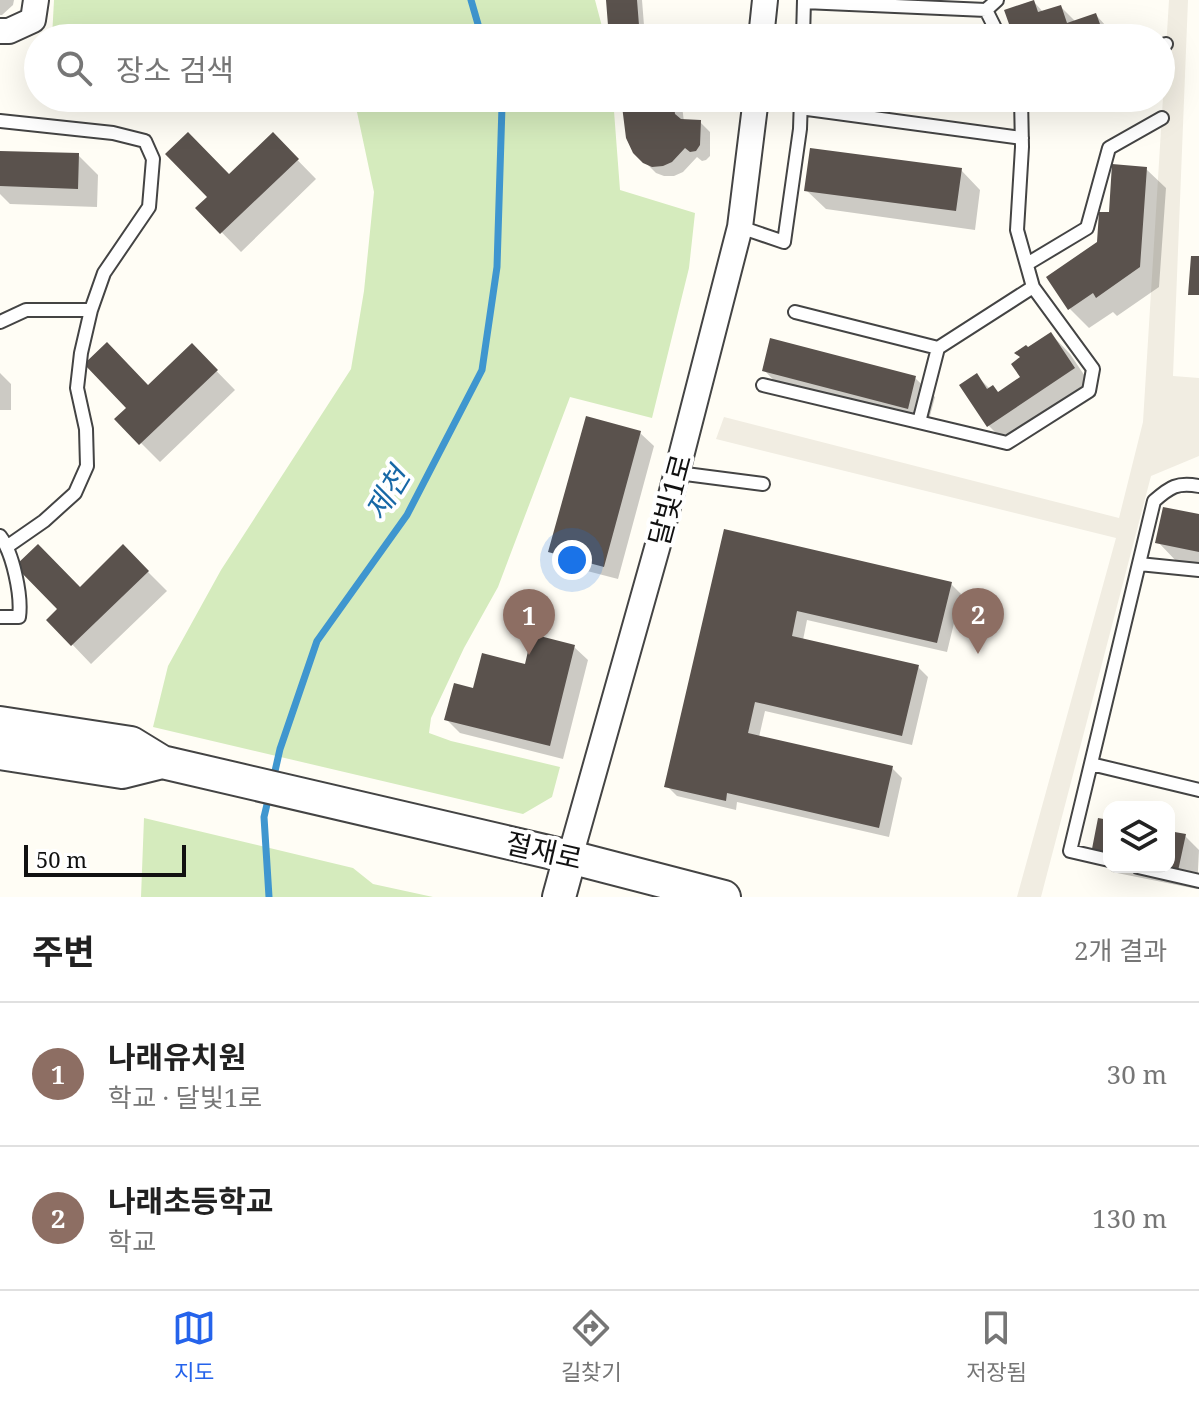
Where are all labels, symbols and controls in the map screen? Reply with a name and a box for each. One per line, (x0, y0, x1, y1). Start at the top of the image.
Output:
search box (24, 24, 1175, 112)
icon: search (52, 46, 96, 90)
text: 장소 검색 (116, 49, 234, 90)
street label: 달빛1로 (639, 450, 699, 550)
water label: 제천 (355, 456, 420, 527)
your location (552, 540, 592, 580)
pin: 2 (952, 588, 1004, 654)
pin: 1 (503, 589, 555, 655)
map controls (1103, 801, 1175, 873)
button: layers (1103, 801, 1175, 873)
street label: 절재로 (502, 823, 586, 877)
scale bar (24, 841, 186, 877)
text: 50 m (36, 844, 87, 874)
text: 주변 (32, 928, 95, 974)
text: 2개 결과 (1074, 932, 1167, 968)
text: 나래유치원 (108, 1036, 246, 1077)
text: 1 (51, 1056, 65, 1092)
text: 30 m (1107, 1056, 1167, 1092)
text: 학교 · 달빛1로 (108, 1079, 262, 1115)
text: 나래초등학교 (108, 1180, 274, 1221)
text: 2 (51, 1200, 65, 1236)
text: 130 m (1092, 1200, 1167, 1236)
text: 학교 (108, 1223, 156, 1259)
tab: 지도 (172, 1306, 216, 1386)
tab: 길찾기 (561, 1306, 621, 1386)
tab: 저장됨 (966, 1306, 1027, 1386)

